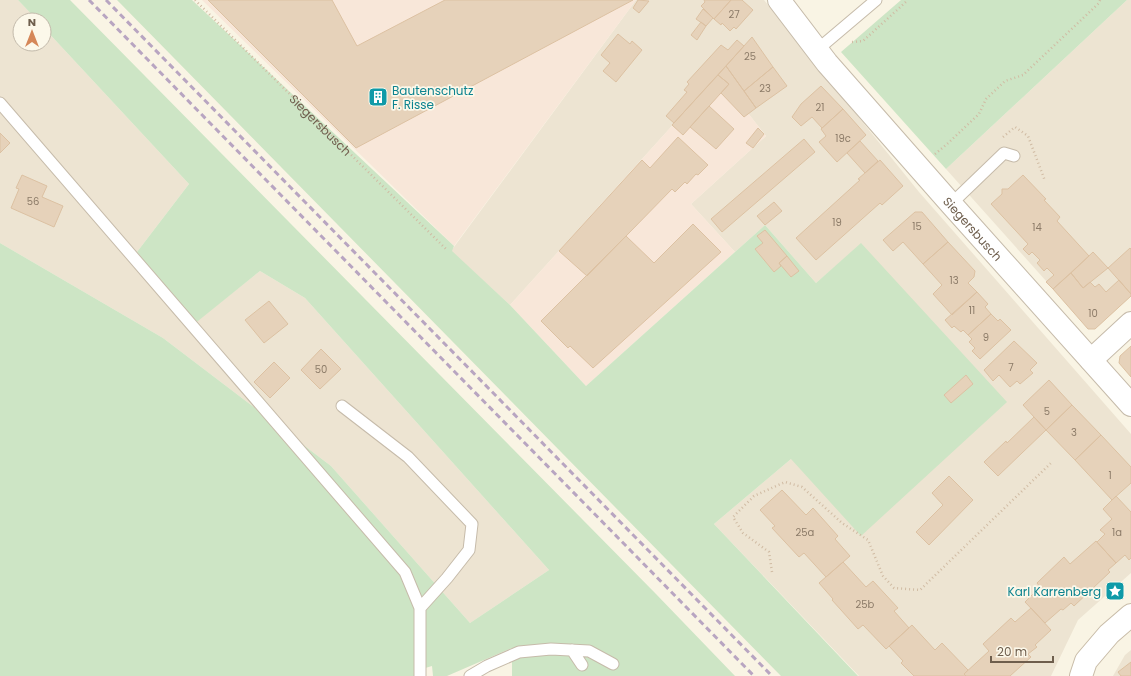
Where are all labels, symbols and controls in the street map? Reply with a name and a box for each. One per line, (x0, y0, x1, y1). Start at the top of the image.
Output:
house number: 27 (728, 7, 740, 22)
north arrow (12, 12, 52, 52)
text: N (28, 14, 36, 30)
house number: 25 (744, 49, 756, 64)
house number: 23 (759, 81, 771, 96)
place label: Bautenschutz F. Risse (392, 82, 473, 113)
building icon: Bautenschutz F. Risse (367, 86, 389, 108)
street label: Siegersbusch (286, 90, 355, 159)
house number: 21 (816, 100, 824, 115)
house number: 19c (835, 131, 851, 146)
street label: Siegersbusch (940, 193, 1006, 264)
house number: 56 (27, 194, 39, 209)
house number: 19 (832, 215, 842, 230)
house number: 15 (912, 219, 922, 234)
house number: 14 (1032, 220, 1042, 235)
house number: 13 (949, 273, 959, 288)
house number: 11 (969, 303, 975, 318)
house number: 10 (1088, 306, 1098, 321)
house number: 9 (983, 330, 989, 345)
house number: 7 (1008, 360, 1014, 375)
house number: 50 (315, 362, 327, 377)
house number: 5 (1044, 404, 1050, 419)
house number: 3 (1071, 425, 1077, 440)
house number: 1 (1108, 468, 1112, 483)
house number: 25a (796, 525, 814, 540)
house number: 1a (1112, 525, 1122, 540)
place icon: Karl Karrenberg (1104, 580, 1126, 602)
place label: Karl Karrenberg (1008, 583, 1101, 600)
house number: 25b (856, 597, 875, 612)
scale bar (991, 638, 1053, 664)
text: 20 m (997, 643, 1027, 660)

